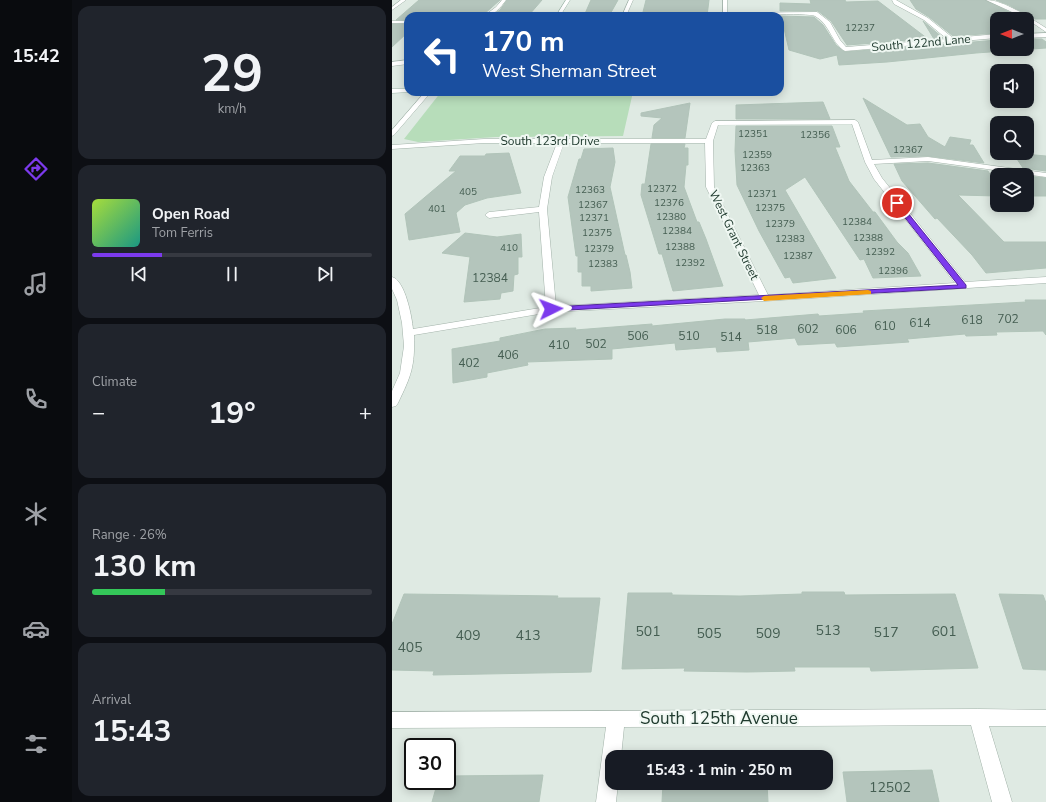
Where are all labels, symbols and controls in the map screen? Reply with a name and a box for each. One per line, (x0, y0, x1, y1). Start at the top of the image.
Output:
north arrow (990, 12, 1034, 56)
map controls (990, 12, 1034, 212)
house number: 12237 (845, 21, 875, 35)
text: 170 m (482, 23, 565, 61)
icon: left (416, 28, 468, 80)
street label: South 122nd Lane (871, 31, 971, 55)
text: 29 (201, 38, 263, 109)
text: 15:42 (12, 44, 60, 68)
text: West Sherman Street (482, 59, 656, 83)
button: sound (990, 64, 1034, 108)
text: km/h (218, 100, 246, 118)
button: search (990, 116, 1034, 160)
house number: 12351 (738, 127, 768, 141)
house number: 12356 (800, 128, 830, 142)
street label: South 123rd Drive (500, 133, 600, 149)
house number: 12367 (893, 143, 923, 157)
house number: 12359 (742, 148, 772, 162)
icon: directions (22, 155, 50, 183)
house number: 12363 (740, 161, 770, 175)
button: layers (990, 168, 1034, 212)
house number: 12372 (647, 182, 677, 196)
house number: 12363 (575, 183, 605, 197)
house number: 405 (459, 185, 477, 199)
pin (880, 186, 914, 220)
street label: West Grant Street (705, 187, 763, 283)
house number: 12371 (747, 187, 777, 201)
icon: arrive (886, 192, 908, 214)
house number: 12376 (654, 196, 684, 210)
house number: 12367 (578, 198, 608, 212)
house number: 12375 (755, 201, 785, 215)
house number: 401 (428, 202, 446, 216)
text: Open Road (152, 204, 230, 224)
house number: 12380 (656, 210, 686, 224)
house number: 12371 (579, 211, 609, 225)
house number: 12384 (842, 215, 872, 229)
house number: 12379 (765, 217, 795, 231)
text: Tom Ferris (152, 224, 213, 242)
house number: 12384 (662, 224, 692, 238)
house number: 12375 (582, 226, 612, 240)
house number: 12388 (853, 231, 883, 245)
house number: 12383 (775, 232, 805, 246)
house number: 12388 (665, 240, 695, 254)
house number: 410 (500, 241, 518, 255)
house number: 12379 (584, 242, 614, 256)
house number: 12392 (865, 245, 895, 259)
house number: 12387 (783, 249, 813, 263)
house number: 12392 (675, 256, 705, 270)
house number: 12383 (588, 257, 618, 271)
icon: previous (128, 263, 150, 285)
icon: pause (221, 263, 243, 285)
icon: next (314, 263, 336, 285)
house number: 12396 (878, 264, 908, 278)
icon: music (22, 270, 50, 298)
house number: 12384 (472, 270, 508, 286)
position arrow (530, 288, 572, 330)
house number: 702 (997, 311, 1019, 327)
house number: 618 (961, 312, 983, 328)
house number: 614 (909, 315, 931, 331)
house number: 610 (874, 318, 896, 334)
house number: 602 (797, 321, 819, 337)
house number: 518 (756, 322, 778, 338)
house number: 606 (835, 322, 857, 338)
house number: 506 (627, 328, 649, 344)
house number: 510 (678, 328, 700, 344)
house number: 514 (720, 329, 742, 345)
house number: 502 (585, 336, 607, 352)
house number: 410 (548, 337, 570, 353)
house number: 406 (497, 347, 519, 363)
house number: 402 (458, 355, 480, 371)
text: Climate (92, 373, 137, 391)
icon: phone (22, 385, 50, 413)
text: 19° (208, 393, 256, 434)
text: − (92, 398, 105, 428)
text: + (359, 398, 372, 428)
icon: climate (22, 500, 50, 528)
text: Range · 26% (92, 526, 167, 544)
text: 130 km (92, 546, 197, 587)
icon: car (22, 615, 50, 643)
house number: 513 (815, 621, 841, 640)
house number: 501 (635, 622, 661, 641)
house number: 601 (931, 622, 957, 641)
house number: 517 (873, 623, 899, 642)
house number: 505 (696, 624, 722, 643)
house number: 509 (755, 624, 781, 643)
house number: 409 (455, 626, 481, 645)
house number: 413 (515, 626, 541, 645)
house number: 405 (397, 638, 423, 657)
text: Arrival (92, 691, 131, 709)
street label: South 125th Avenue (640, 707, 798, 730)
text: 15:43 (92, 711, 171, 752)
icon: filters (22, 730, 50, 758)
speed limit sign: 30 (404, 738, 456, 790)
text: 15:43 · 1 min · 250 m (646, 760, 792, 780)
house number: 12502 (869, 778, 911, 797)

